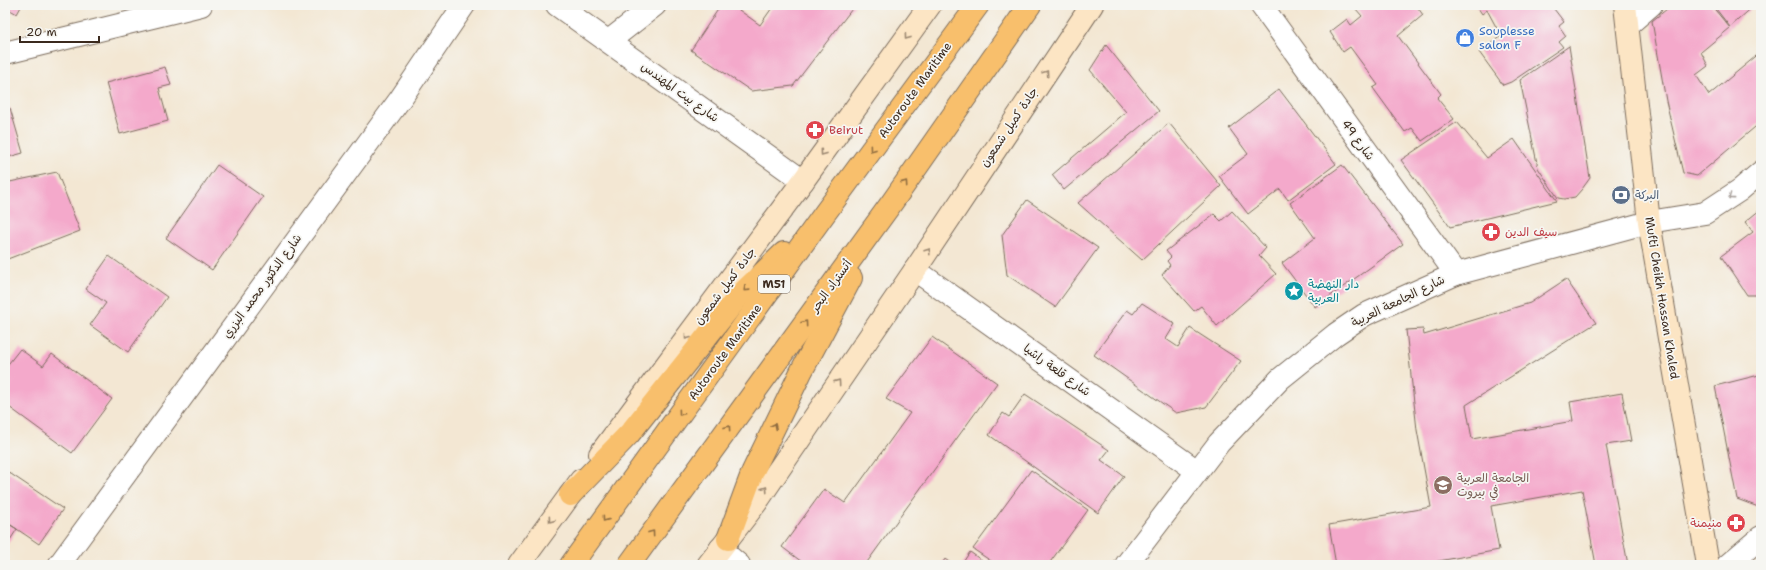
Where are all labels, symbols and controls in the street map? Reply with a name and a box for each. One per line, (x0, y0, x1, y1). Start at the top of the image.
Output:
scale bar (20, 18, 99, 44)
place label: Souplesse salon F (1479, 23, 1535, 53)
text: 20 m (26, 24, 57, 40)
shop icon: Souplesse salon F (1454, 27, 1476, 49)
one-way arrow (905, 32, 912, 39)
street label: Autoroute Maritime (875, 39, 955, 141)
street label: شارع بيت المهندس (637, 58, 722, 126)
one-way arrow (1041, 70, 1049, 77)
street label: جادة كميل شمعون (976, 84, 1042, 170)
street label: شارع 49 (1337, 117, 1378, 164)
pharmacy icon: Beirut (804, 119, 826, 141)
place label: Beirut (829, 122, 863, 138)
one-way arrow (869, 145, 877, 152)
one-way arrow (821, 149, 828, 156)
one-way arrow (900, 181, 907, 188)
bank icon: البركة (1610, 184, 1632, 206)
place label: البركة (1635, 187, 1659, 203)
one-way arrow (1728, 192, 1735, 200)
street label: Mufti Cheikh Hassan Khaled (1641, 216, 1683, 381)
pharmacy icon: سيف الدين (1480, 221, 1502, 243)
place label: سيف الدين (1505, 224, 1557, 240)
street label: شارع الدكتور محمد البزري (219, 231, 306, 342)
street label: جادة كميل شمعون (691, 244, 759, 328)
one-way arrow (923, 248, 930, 255)
street label: أتستراد البحر (806, 257, 855, 316)
street label: شارع الجامعة العربية (1349, 271, 1448, 331)
road number: M51 (758, 275, 790, 293)
place label: دار النهضة العربية (1308, 276, 1359, 306)
place icon: دار النهضة العربية (1283, 280, 1305, 302)
one-way arrow (743, 284, 751, 292)
street label: Autoroute Maritime (685, 301, 765, 403)
one-way arrow (800, 320, 807, 327)
one-way arrow (685, 332, 692, 339)
street label: شارع قلعة راشيا (1020, 340, 1094, 401)
one-way arrow (833, 379, 840, 386)
one-way arrow (678, 409, 686, 416)
one-way arrow (770, 422, 777, 430)
one-way arrow (723, 425, 731, 432)
place label: الجامعة العربية في بيروت (1457, 470, 1529, 501)
school or university icon: الجامعة العربية في بيروت (1432, 474, 1454, 496)
one-way arrow (760, 486, 768, 493)
pharmacy icon: منيمنة (1725, 512, 1747, 534)
one-way arrow (603, 514, 610, 521)
place label: منيمنة (1690, 515, 1722, 531)
one-way arrow (549, 516, 556, 523)
one-way arrow (647, 531, 654, 538)

